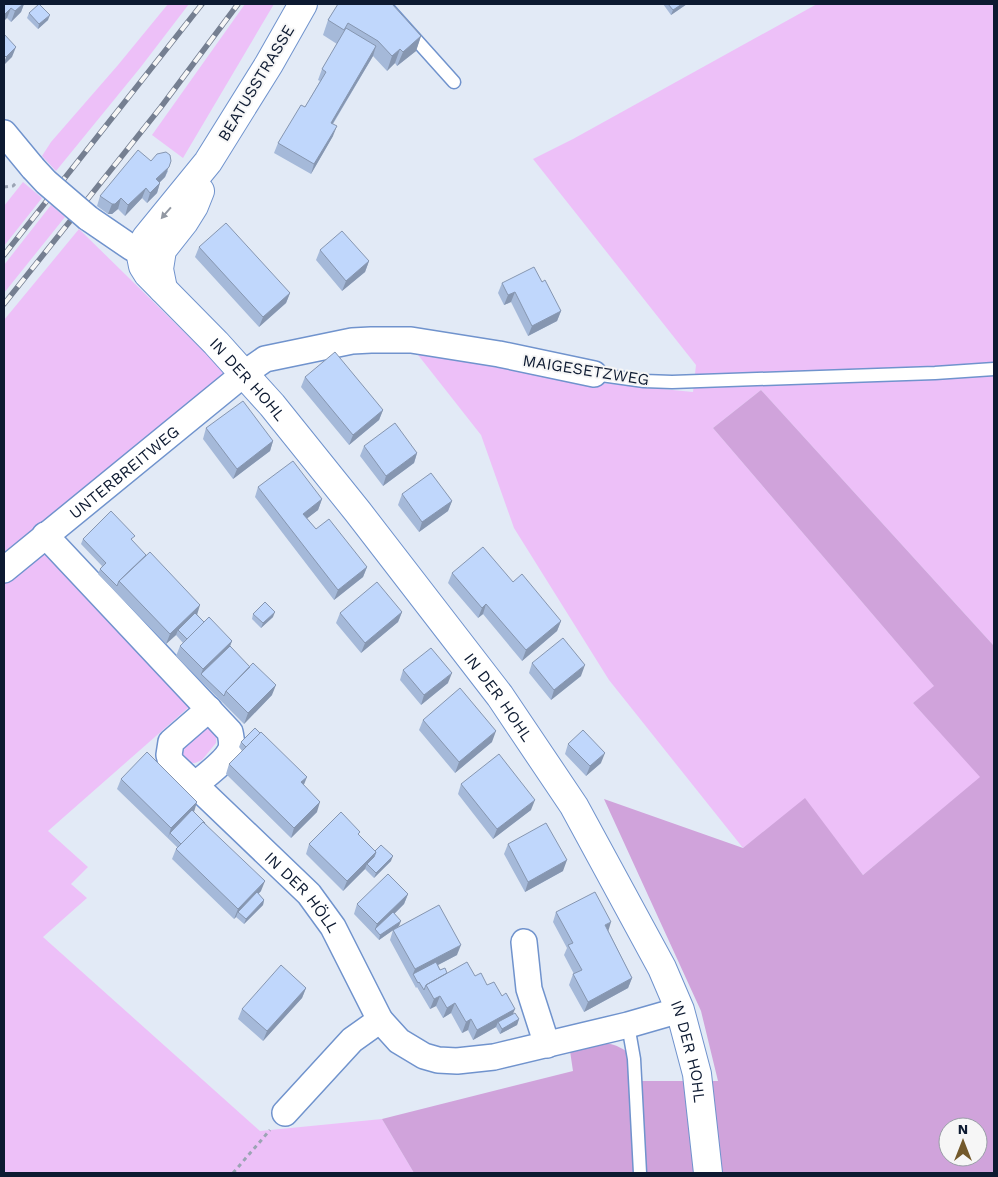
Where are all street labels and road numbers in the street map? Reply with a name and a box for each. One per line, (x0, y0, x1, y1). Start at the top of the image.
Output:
street label: BEATUSSTRASSE (214, 21, 298, 145)
street label: IN DER HOHL (206, 333, 290, 425)
street label: MAIGESETZWEG (521, 351, 651, 389)
street label: UNTERBREITWEG (65, 421, 183, 522)
street label: IN DER HOHL (460, 649, 537, 745)
street label: IN DER HÖLL (261, 848, 344, 936)
street label: IN DER HOHL (667, 997, 710, 1104)

